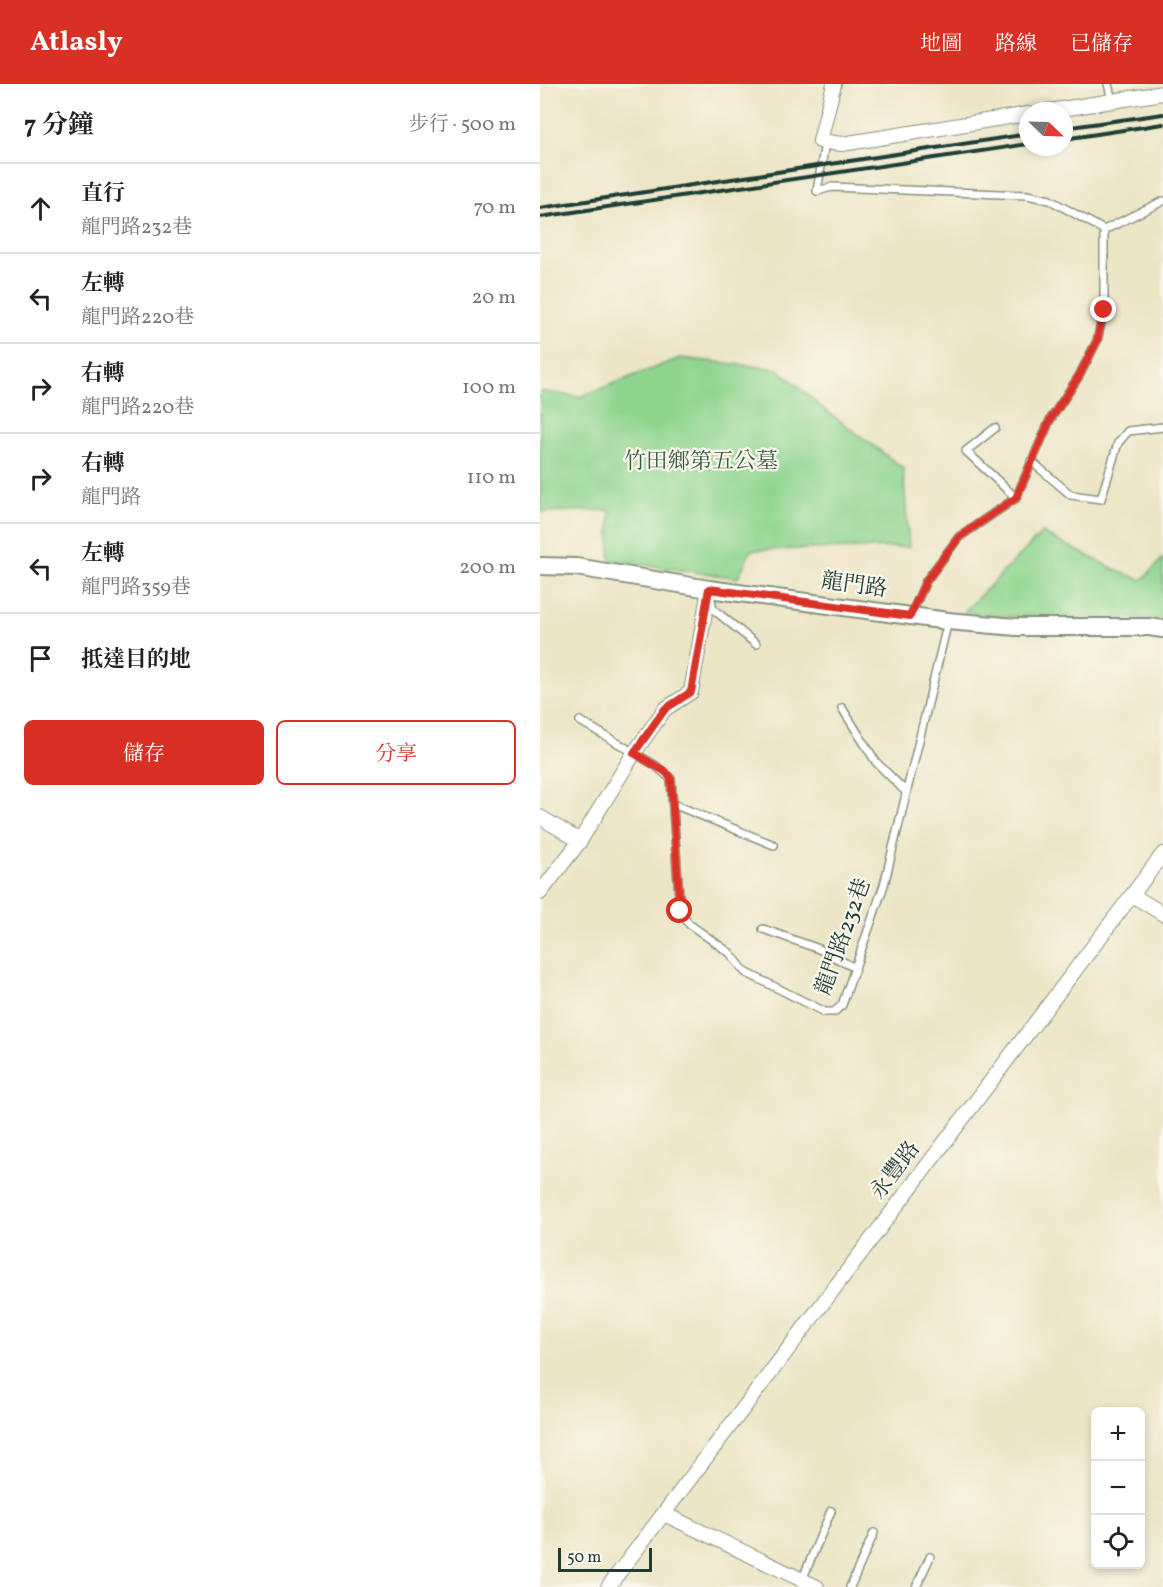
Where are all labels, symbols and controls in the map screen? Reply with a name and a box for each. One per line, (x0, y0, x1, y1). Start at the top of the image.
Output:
text: Atlasly (30, 23, 123, 62)
text: 地圖 (920, 30, 962, 59)
text: 路線 (995, 30, 1037, 59)
text: 已儲存 (1070, 30, 1133, 59)
north arrow (1019, 102, 1073, 156)
text: 7 分鐘 (24, 108, 94, 144)
text: 步行 · 500 m (409, 111, 516, 139)
text: 直行 (81, 179, 125, 210)
icon: ahead (24, 192, 57, 225)
text: 70 m (473, 194, 516, 222)
text: 龍門路232巷 (81, 214, 192, 242)
text: 左轉 (81, 269, 125, 300)
icon: left (24, 282, 57, 315)
text: 20 m (472, 284, 516, 312)
route end (1090, 296, 1116, 322)
text: 龍門路220巷 (81, 304, 194, 332)
text: 右轉 (81, 359, 125, 390)
icon: right (24, 372, 57, 405)
text: 100 m (462, 374, 516, 402)
text: 龍門路220巷 (81, 394, 194, 422)
park label: 竹田鄉第五公墓 (624, 447, 778, 478)
text: 右轉 (81, 449, 125, 480)
icon: right (24, 462, 57, 495)
text: 110 m (467, 464, 516, 492)
text: 龍門路 (81, 484, 141, 512)
text: 左轉 (81, 539, 125, 570)
icon: left (24, 552, 57, 585)
text: 200 m (459, 554, 516, 582)
street label: 龍門路 (819, 566, 889, 606)
text: 龍門路359巷 (81, 574, 191, 602)
icon: arrive (24, 642, 57, 675)
text: 抵達目的地 (81, 645, 191, 676)
button: 儲存 (24, 720, 264, 785)
button: 分享 (276, 720, 516, 785)
street label: 龍門路232巷 (809, 874, 879, 1000)
route start (666, 897, 692, 923)
street label: 永豐路 (864, 1135, 928, 1207)
map controls (1091, 1407, 1145, 1569)
button: + (1091, 1407, 1145, 1461)
button: − (1091, 1461, 1145, 1515)
button: locate (1091, 1515, 1145, 1569)
scale bar (558, 1545, 652, 1572)
text: 50 m (567, 1547, 601, 1569)

